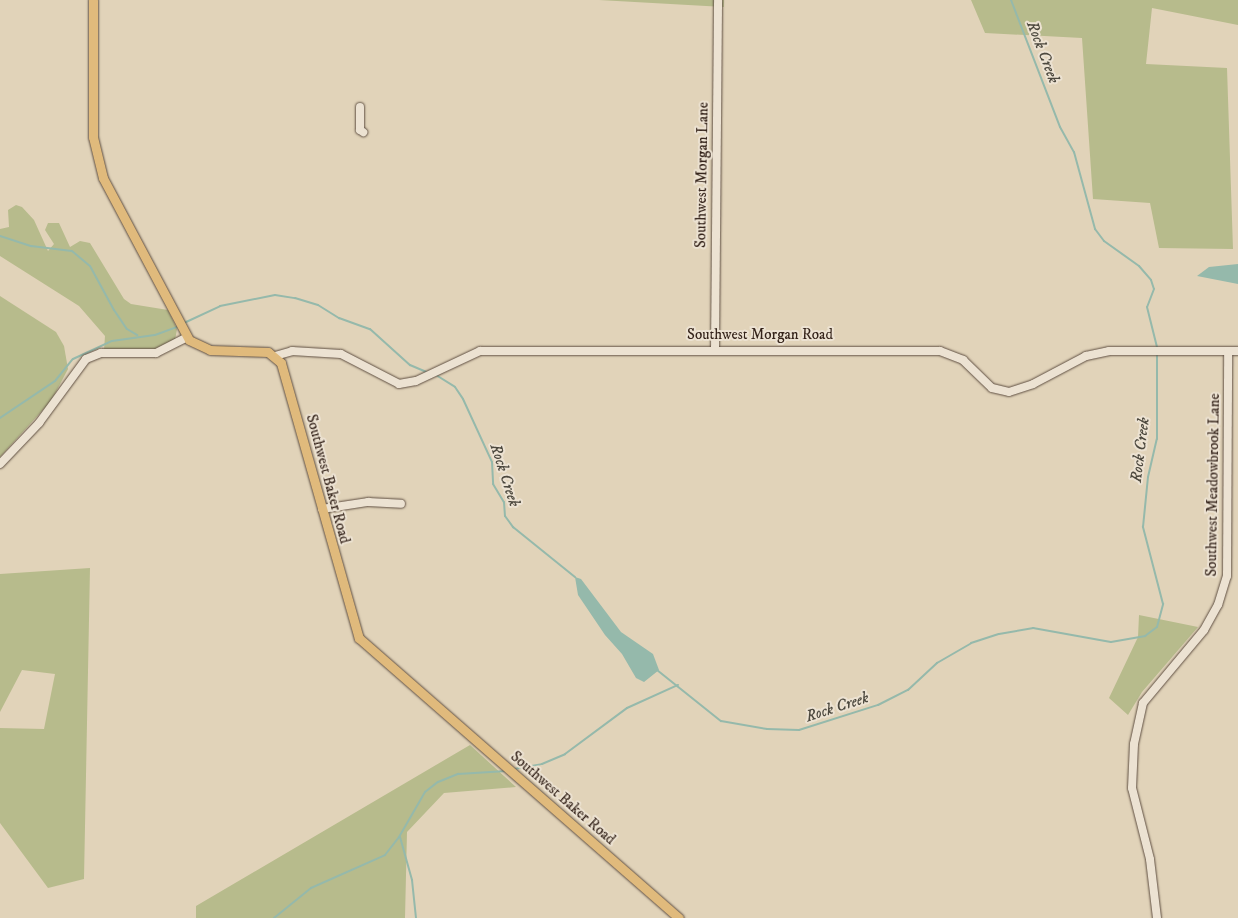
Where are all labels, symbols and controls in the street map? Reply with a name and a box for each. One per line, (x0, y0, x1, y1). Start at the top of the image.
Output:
water label: Rock Creek (1022, 18, 1064, 86)
street label: Southwest Morgan Lane (692, 102, 712, 248)
street label: Southwest Morgan Road (687, 326, 833, 344)
street label: Southwest Meadowbrook Lane (1202, 393, 1224, 577)
street label: Southwest Baker Road (302, 412, 354, 546)
water label: Rock Creek (1126, 416, 1154, 484)
water label: Rock Creek (486, 441, 524, 509)
water label: Rock Creek (803, 688, 871, 726)
street label: Southwest Baker Road (507, 748, 619, 848)

